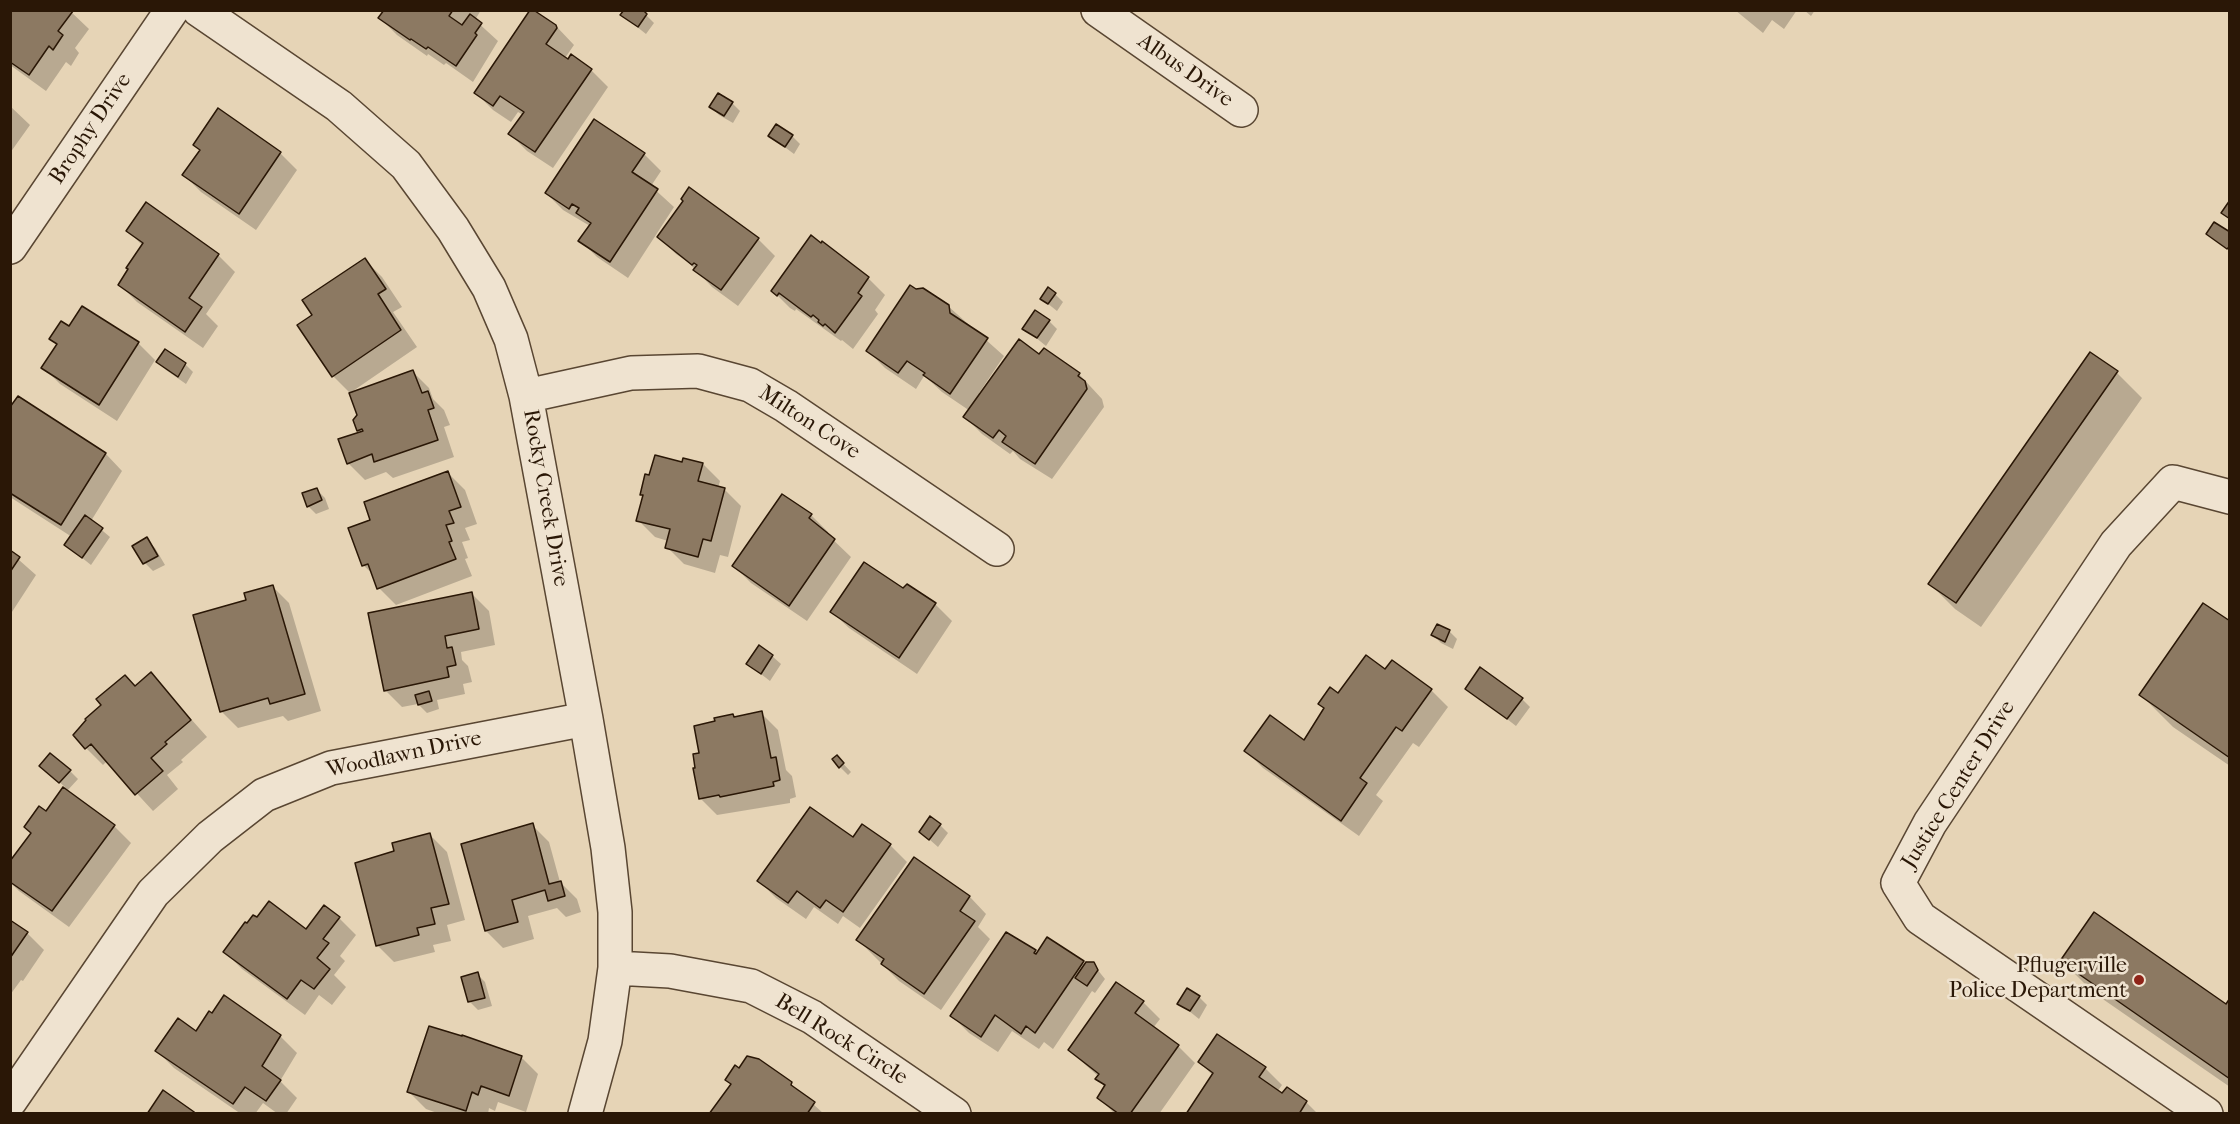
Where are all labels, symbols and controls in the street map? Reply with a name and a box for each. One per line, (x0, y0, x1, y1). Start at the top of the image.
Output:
street label: Albus Drive (1132, 28, 1238, 114)
street label: Brophy Drive (44, 68, 138, 190)
street label: Milton Cove (753, 380, 865, 466)
street label: Rocky Creek Drive (516, 407, 574, 589)
street label: Justice Center Drive (1897, 696, 2021, 874)
street label: Woodlawn Drive (324, 726, 484, 784)
place label: Pflugerville Police Department (1949, 954, 2127, 1005)
marker: Pflugerville Police Department (2132, 973, 2146, 987)
street label: Bell Rock Circle (770, 989, 912, 1091)

